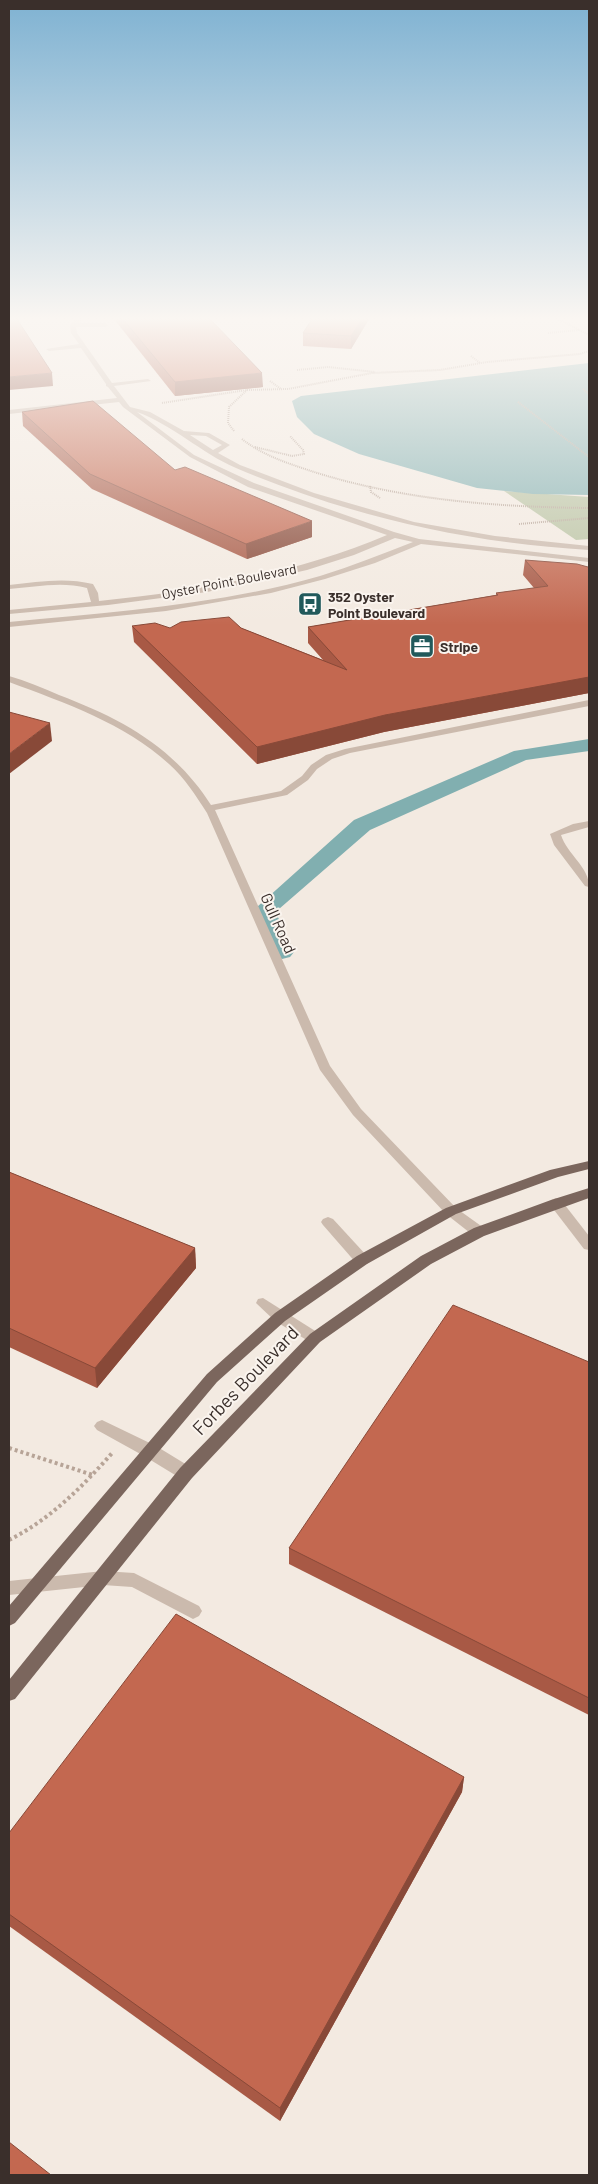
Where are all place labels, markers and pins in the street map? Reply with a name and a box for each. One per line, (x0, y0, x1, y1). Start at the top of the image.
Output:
place label: 352 Oyster Point Boulevard (328, 588, 425, 621)
bus stop icon: 352 Oyster Point Boulevard (297, 591, 323, 617)
office icon: Stripe (409, 633, 435, 659)
place label: Stripe (440, 638, 478, 655)

